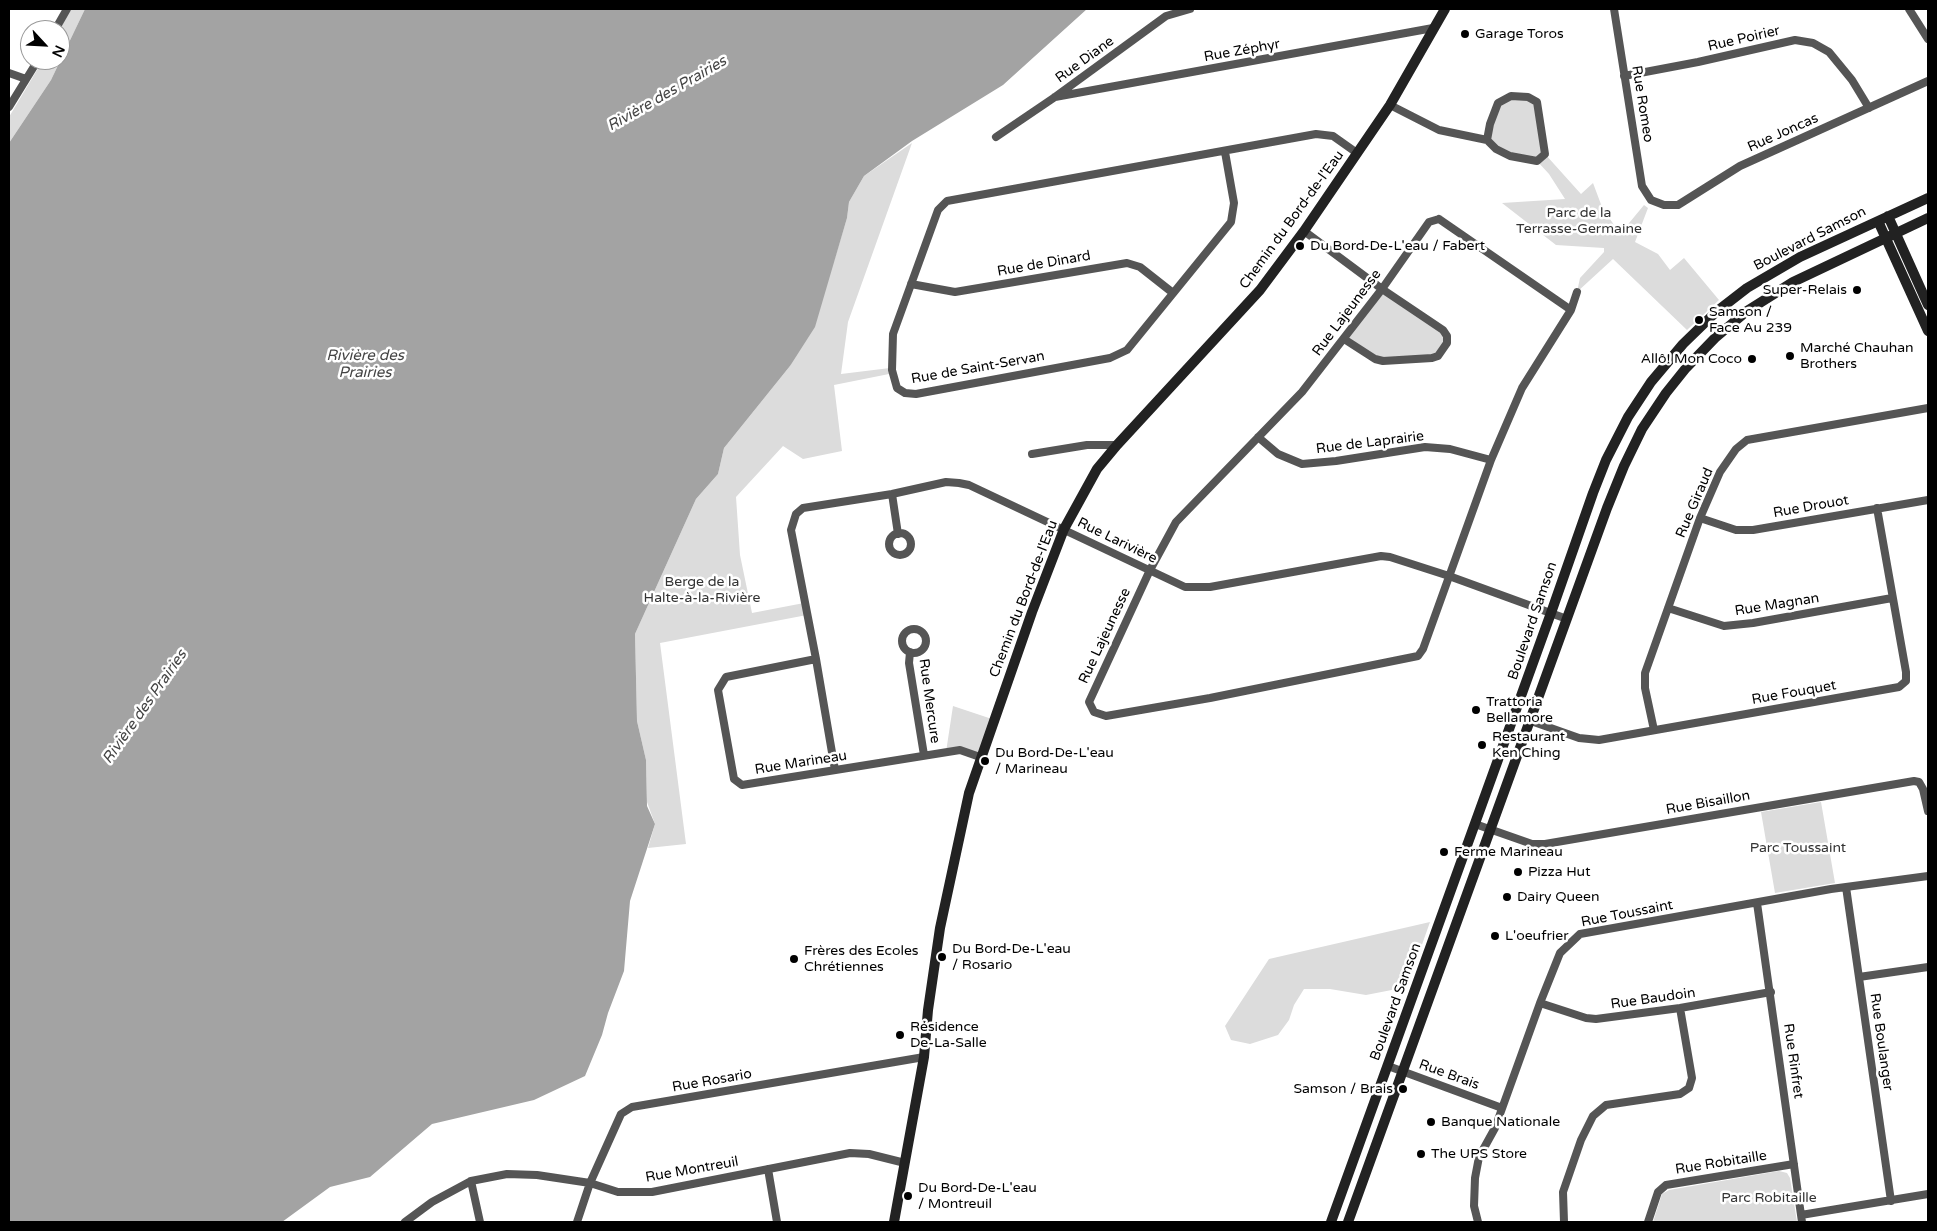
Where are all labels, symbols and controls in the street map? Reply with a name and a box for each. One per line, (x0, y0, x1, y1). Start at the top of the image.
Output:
north arrow (20, 20, 70, 70)
street label: Rue Poirier (1706, 23, 1782, 55)
place label: Garage Toros (1475, 26, 1564, 42)
marker: Garage Toros (1459, 28, 1471, 40)
street label: Rue Diane (1052, 33, 1118, 87)
street label: Rue Zéphyr (1203, 36, 1281, 66)
text: N (48, 42, 68, 60)
water label: Rivière des Prairies (604, 53, 730, 135)
street label: Rue Romeo (1628, 64, 1656, 144)
street label: Rue Joncas (1745, 110, 1821, 156)
street label: Chemin du Bord-de-l'Eau (1236, 148, 1348, 292)
street label: Boulevard Samson (1751, 203, 1869, 275)
park label: Parc de la Terrasse-Germaine (1516, 205, 1642, 238)
place label: Du Bord-De-L'eau / Fabert (1310, 238, 1485, 254)
marker: Du Bord-De-L'eau / Fabert (1294, 240, 1306, 252)
street label: Rue de Dinard (996, 248, 1092, 280)
street label: Rue Lajeunesse (1309, 266, 1385, 360)
place label: Super-Relais (1763, 282, 1847, 298)
marker: Super-Relais (1851, 284, 1863, 296)
place label: Samson / Face Au 239 (1709, 304, 1792, 336)
marker: Samson / Face Au 239 (1693, 314, 1705, 326)
place label: Marché Chauhan Brothers (1800, 340, 1914, 372)
water label: Rivière des Prairies (326, 347, 404, 382)
street label: Rue de Saint-Servan (910, 348, 1046, 388)
marker: Marché Chauhan Brothers (1784, 350, 1796, 362)
place label: Allô! Mon Coco (1641, 351, 1742, 367)
marker: Allô! Mon Coco (1746, 353, 1758, 365)
street label: Rue de Laprairie (1315, 428, 1425, 458)
street label: Rue Giraud (1673, 465, 1717, 541)
street label: Rue Drouot (1772, 492, 1850, 522)
street label: Rue Larivière (1074, 514, 1160, 568)
street label: Chemin du Bord-de-l'Eau (986, 518, 1062, 680)
street label: Boulevard Samson (1505, 560, 1561, 682)
park label: Berge de la Halte-à-la-Rivière (644, 574, 760, 606)
street label: Rue Lajeunesse (1075, 585, 1135, 687)
street label: Rue Magnan (1734, 590, 1820, 620)
water label: Rivière des Prairies (99, 647, 191, 767)
street label: Rue Mercure (915, 657, 943, 745)
street label: Rue Fouquet (1750, 677, 1838, 709)
place label: Trattoria Bellamore (1486, 694, 1553, 726)
marker: Trattoria Bellamore (1470, 704, 1482, 716)
place label: Restaurant Ken Ching (1492, 729, 1565, 762)
marker: Restaurant Ken Ching (1476, 739, 1488, 751)
place label: Du Bord-De-L'eau / Marineau (995, 745, 1114, 778)
street label: Rue Marineau (754, 747, 848, 779)
marker: Du Bord-De-L'eau / Marineau (979, 755, 991, 767)
street label: Rue Bisaillon (1665, 787, 1751, 819)
park label: Parc Toussaint (1750, 840, 1846, 856)
place label: Ferme Marineau (1454, 844, 1563, 860)
marker: Ferme Marineau (1438, 846, 1450, 858)
place label: Pizza Hut (1528, 864, 1590, 880)
marker: Pizza Hut (1512, 866, 1524, 878)
place label: Dairy Queen (1517, 889, 1599, 905)
marker: Dairy Queen (1501, 891, 1513, 903)
street label: Rue Toussaint (1580, 897, 1674, 931)
place label: L'oeufrier (1505, 928, 1569, 944)
marker: L'oeufrier (1489, 930, 1501, 942)
place label: Du Bord-De-L'eau / Rosario (952, 941, 1071, 974)
street label: Boulevard Samson (1367, 941, 1425, 1063)
place label: Frères des Ecoles Chrétiennes (804, 943, 919, 976)
marker: Du Bord-De-L'eau / Rosario (936, 951, 948, 963)
marker: Frères des Ecoles Chrétiennes (788, 953, 800, 965)
street label: Rue Baudoin (1610, 985, 1696, 1013)
street label: Rue Boulanger (1866, 992, 1896, 1092)
place label: Résidence De-La-Salle (910, 1019, 987, 1052)
street label: Rue Rinfret (1779, 1022, 1807, 1100)
marker: Résidence De-La-Salle (894, 1029, 906, 1041)
street label: Rue Brais (1416, 1056, 1482, 1094)
street label: Rue Rosario (671, 1066, 753, 1096)
place label: Samson / Brais (1293, 1081, 1393, 1097)
marker: Samson / Brais (1397, 1083, 1409, 1095)
place label: Banque Nationale (1441, 1114, 1560, 1130)
marker: Banque Nationale (1425, 1116, 1437, 1128)
place label: The UPS Store (1431, 1146, 1527, 1162)
street label: Rue Robitaille (1674, 1147, 1768, 1179)
marker: The UPS Store (1415, 1148, 1427, 1160)
street label: Rue Montreuil (644, 1154, 740, 1186)
place label: Du Bord-De-L'eau / Montreuil (918, 1180, 1037, 1212)
marker: Du Bord-De-L'eau / Montreuil (902, 1190, 914, 1202)
park label: Parc Robitaille (1721, 1190, 1817, 1206)

